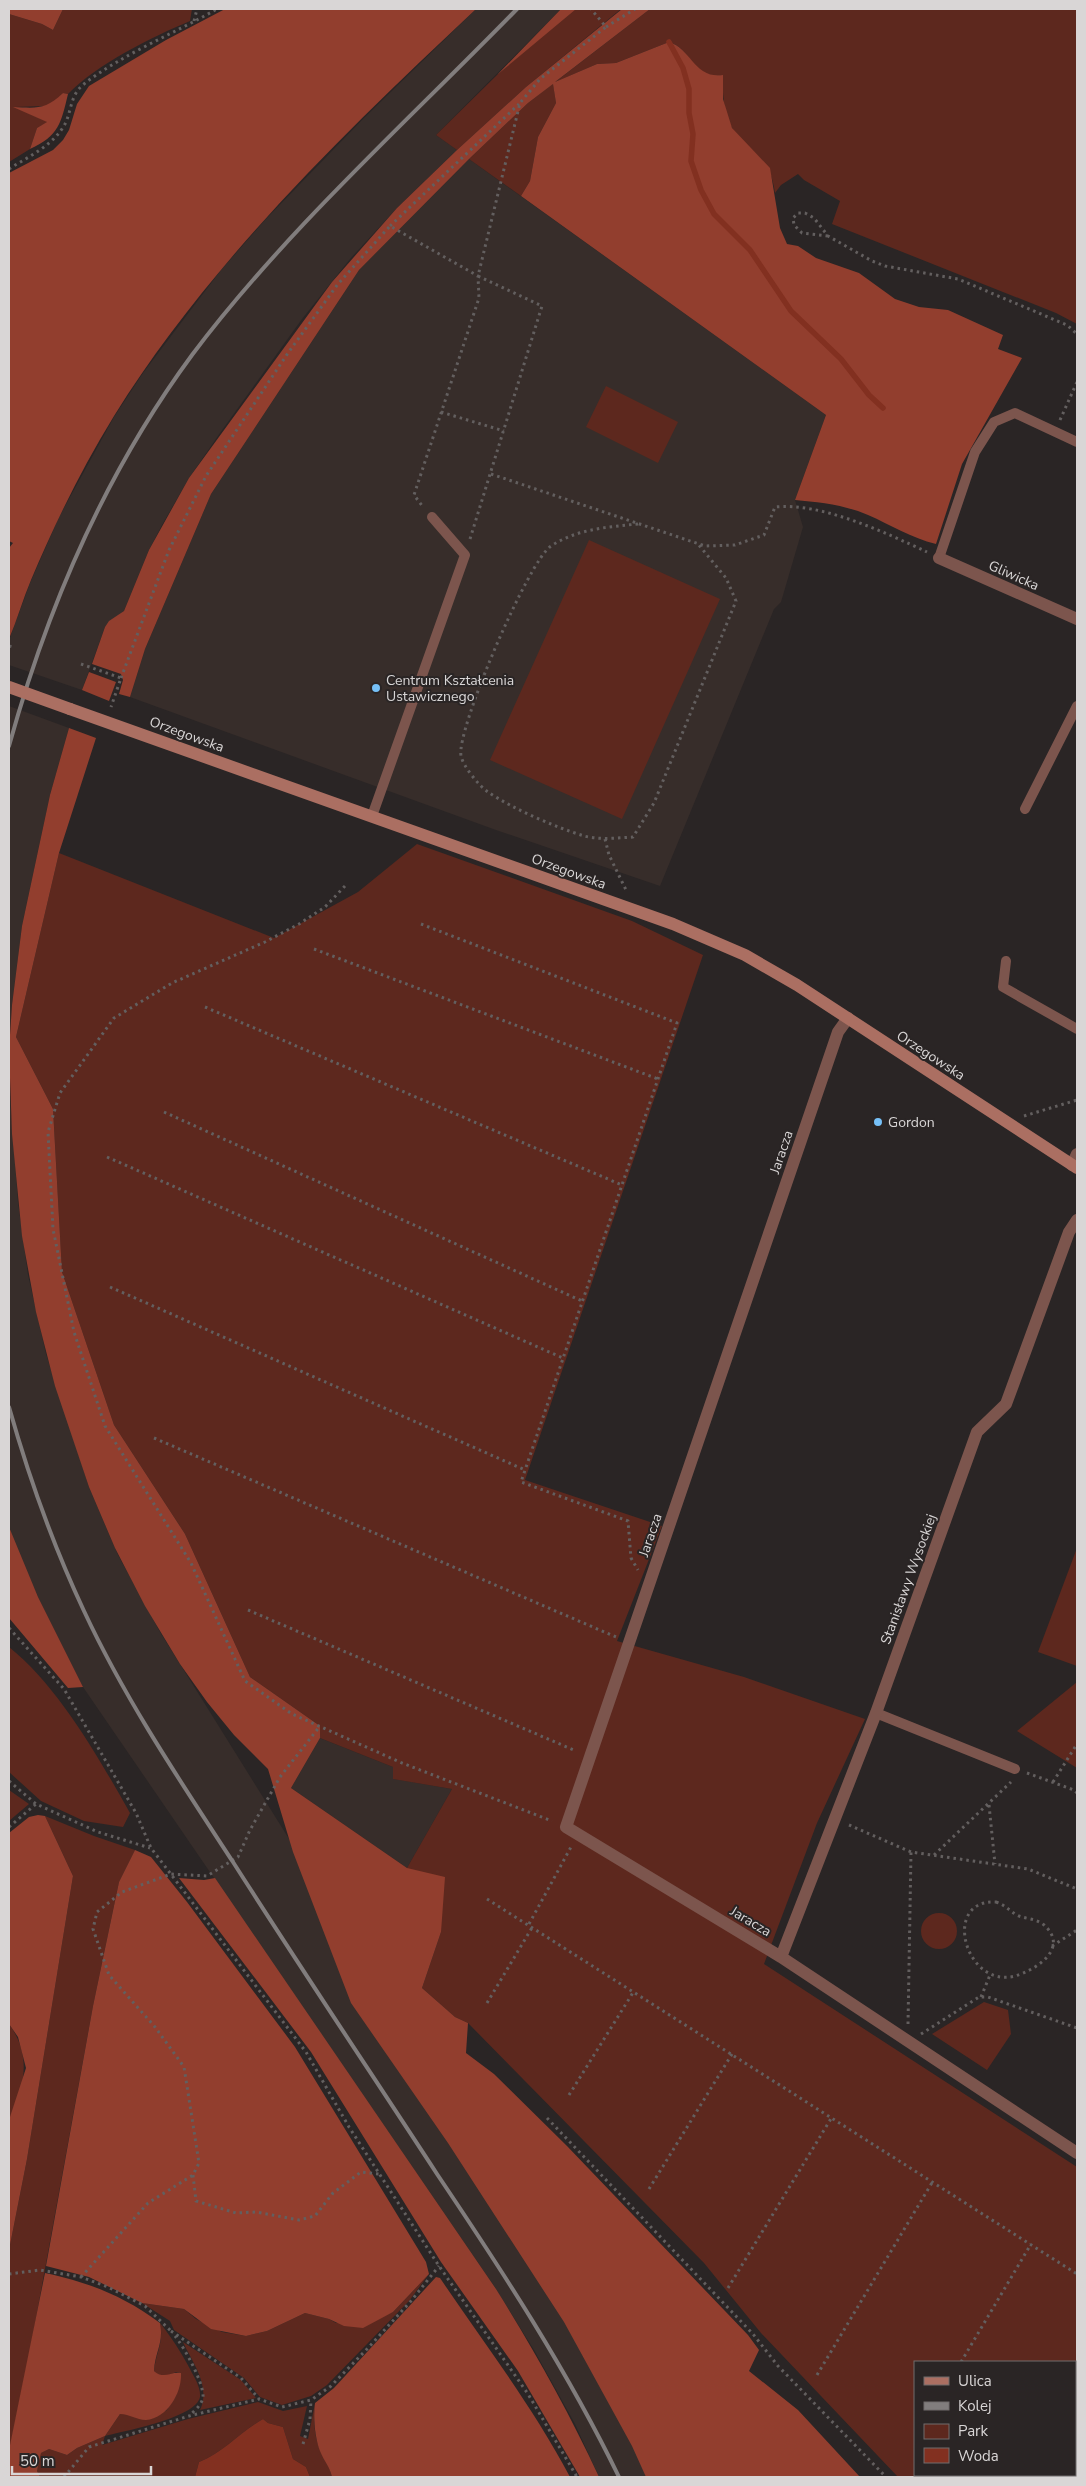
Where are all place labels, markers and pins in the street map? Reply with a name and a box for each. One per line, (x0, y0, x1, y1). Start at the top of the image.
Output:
place label: Centrum Kształcenia Ustawicznego (386, 671, 514, 706)
marker: Centrum Kształcenia Ustawicznego (370, 682, 382, 694)
place label: Gordon (888, 1113, 935, 1132)
marker: Gordon (872, 1116, 884, 1128)

